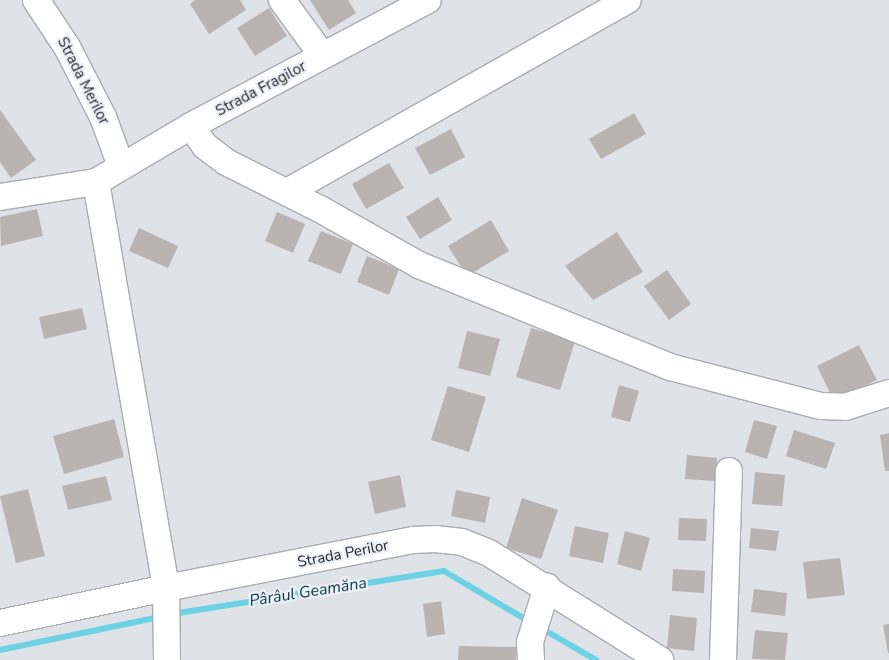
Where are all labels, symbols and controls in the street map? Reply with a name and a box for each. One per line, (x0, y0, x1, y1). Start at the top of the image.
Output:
street label: Strada Merilor (53, 34, 113, 128)
street label: Strada Fragilor (213, 58, 309, 120)
street label: Strada Perilor (296, 536, 390, 572)
water label: Pârâul Geamăna (248, 573, 368, 611)

